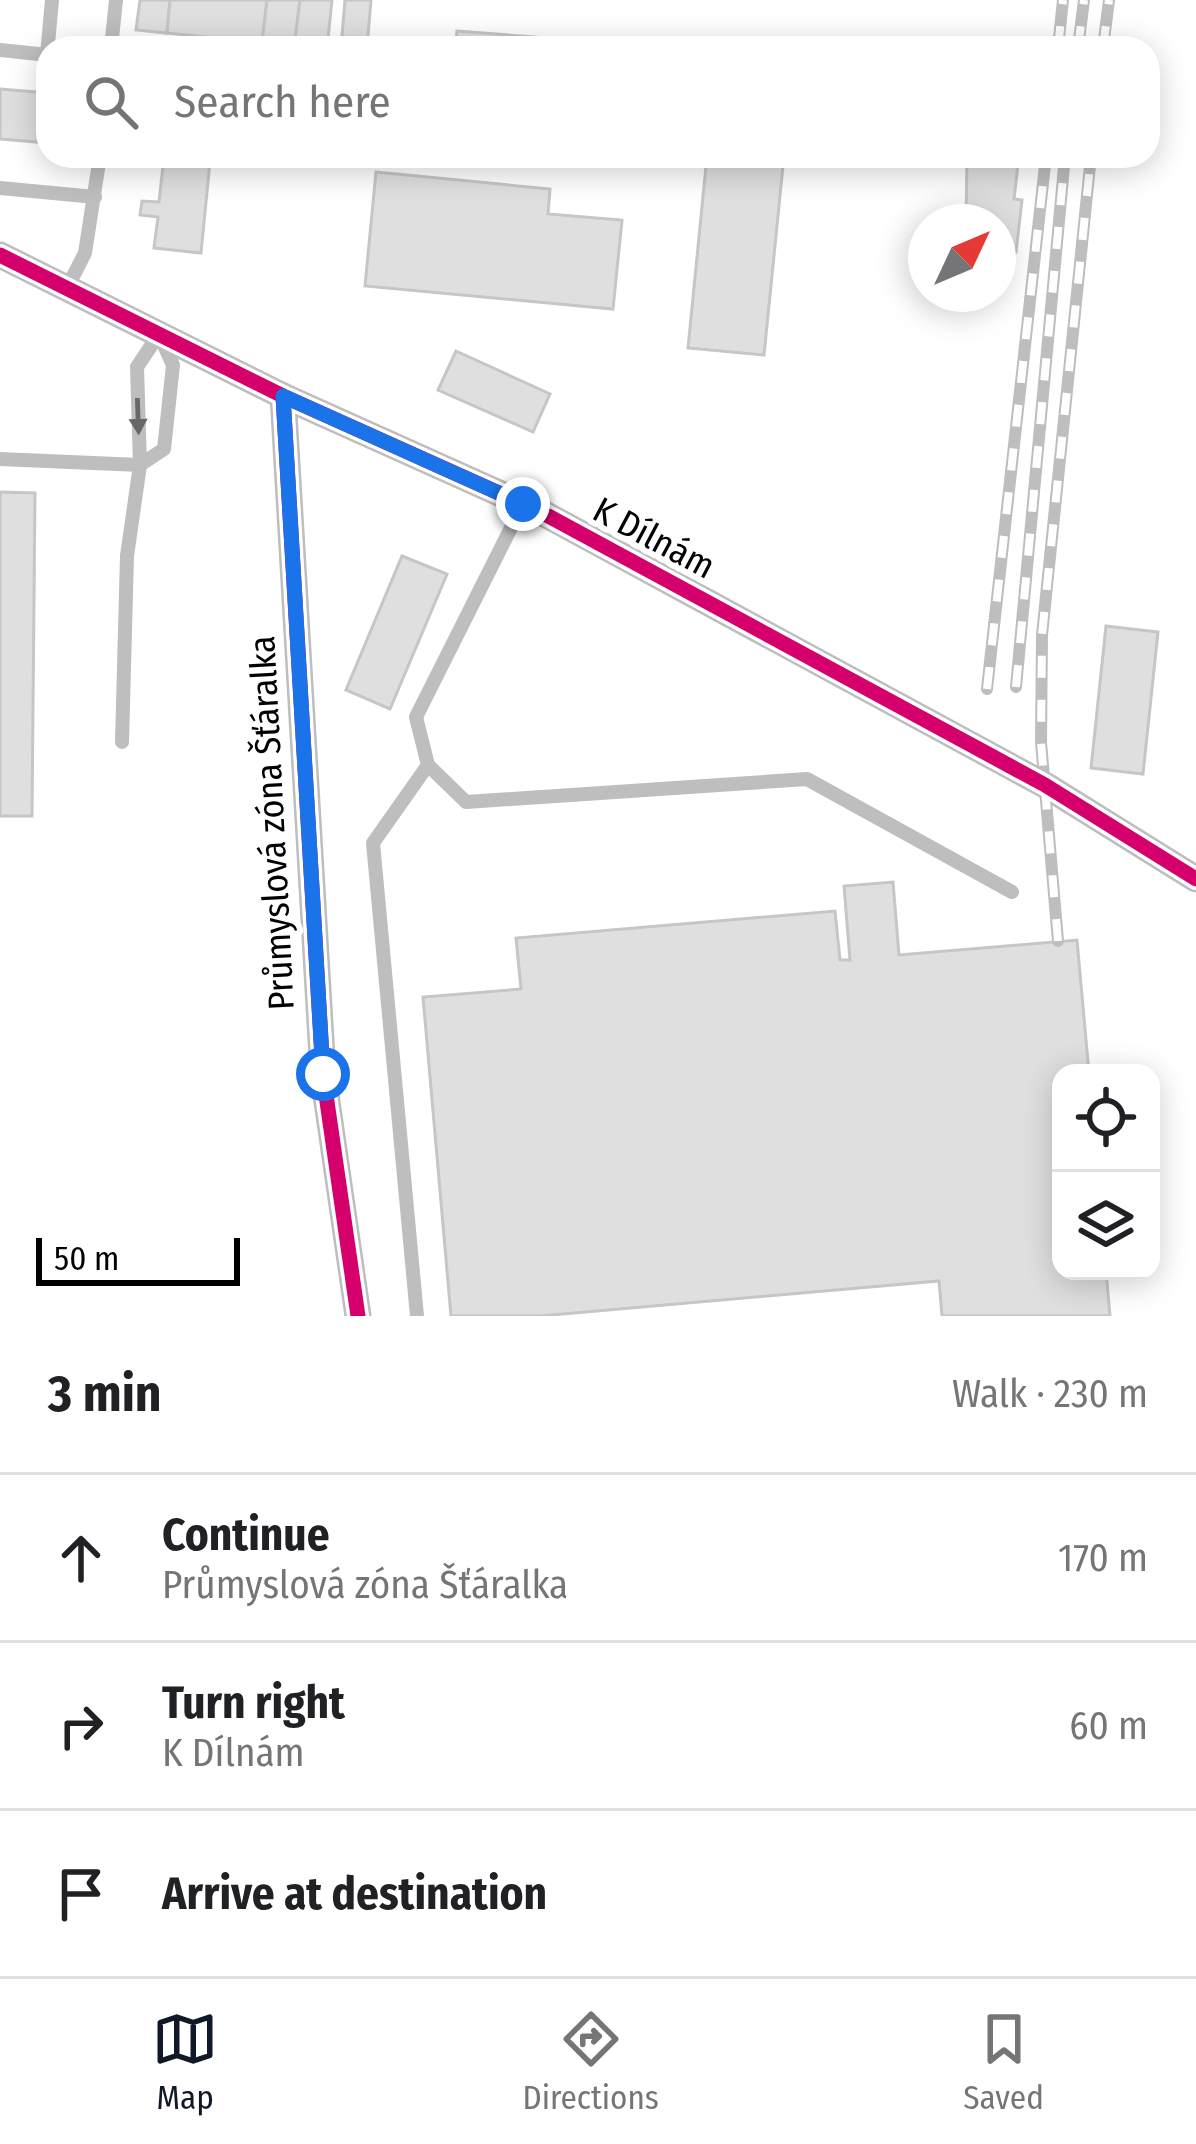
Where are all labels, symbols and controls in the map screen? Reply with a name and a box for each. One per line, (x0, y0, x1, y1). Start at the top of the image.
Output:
search box (36, 36, 1160, 168)
icon: search (78, 69, 144, 135)
text: Search here (174, 75, 391, 129)
north arrow (908, 204, 1016, 312)
one-way arrow (129, 398, 148, 436)
route end (496, 477, 550, 531)
street label: K Dílnám (586, 488, 722, 588)
street label: Průmyslová zóna Šťáralka (239, 635, 304, 1011)
route start (296, 1047, 350, 1101)
map controls (1052, 1064, 1160, 1280)
button: locate (1052, 1064, 1160, 1172)
button: layers (1052, 1172, 1160, 1280)
scale bar (36, 1232, 240, 1285)
text: 50 m (54, 1239, 119, 1279)
text: 3 min (48, 1363, 162, 1425)
text: Walk · 230 m (952, 1371, 1148, 1417)
text: Continue (162, 1508, 330, 1562)
icon: ahead (48, 1525, 114, 1591)
text: 170 m (1058, 1535, 1148, 1581)
text: Průmyslová zóna Šťáralka (162, 1562, 568, 1608)
text: Turn right (162, 1676, 345, 1730)
icon: right (48, 1693, 114, 1759)
text: 60 m (1069, 1703, 1148, 1749)
text: K Dílnám (162, 1730, 305, 1776)
icon: arrive (48, 1861, 114, 1927)
text: Arrive at destination (162, 1867, 547, 1921)
tab: Map (152, 2006, 218, 2118)
tab: Directions (522, 2006, 659, 2118)
tab: Saved (963, 2006, 1044, 2118)

